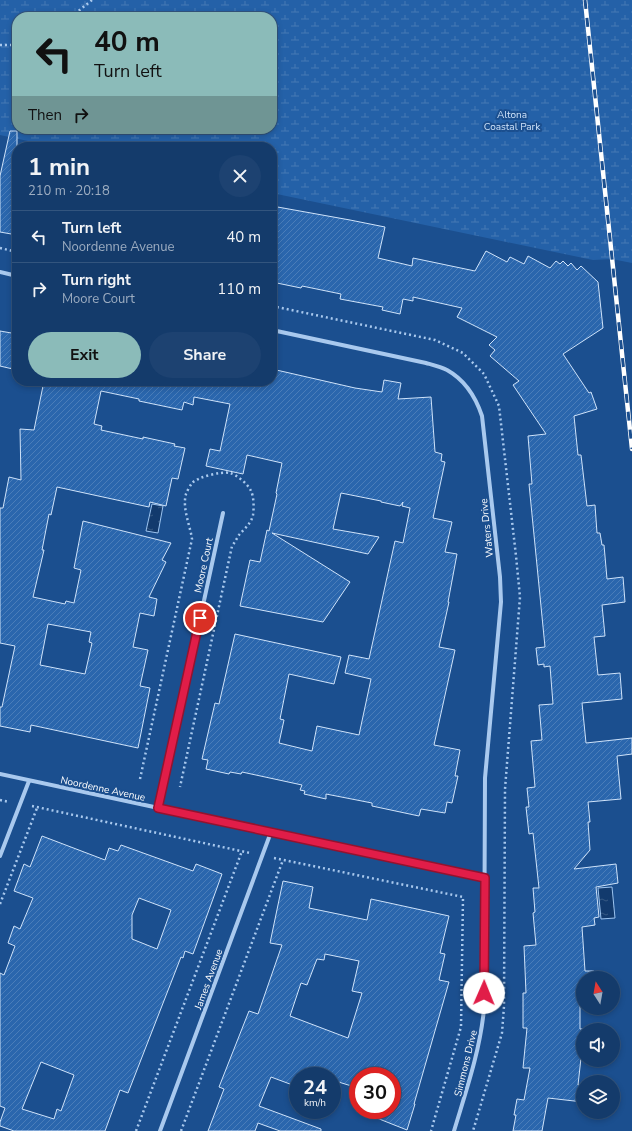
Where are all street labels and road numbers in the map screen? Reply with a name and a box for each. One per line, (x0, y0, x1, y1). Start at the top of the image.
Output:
street label: Waters Drive (477, 498, 497, 558)
street label: Moore Court (191, 536, 217, 594)
street label: Noordenne Avenue (59, 773, 147, 805)
street label: James Avenue (191, 947, 226, 1013)
street label: Simmons Drive (451, 1029, 481, 1098)

